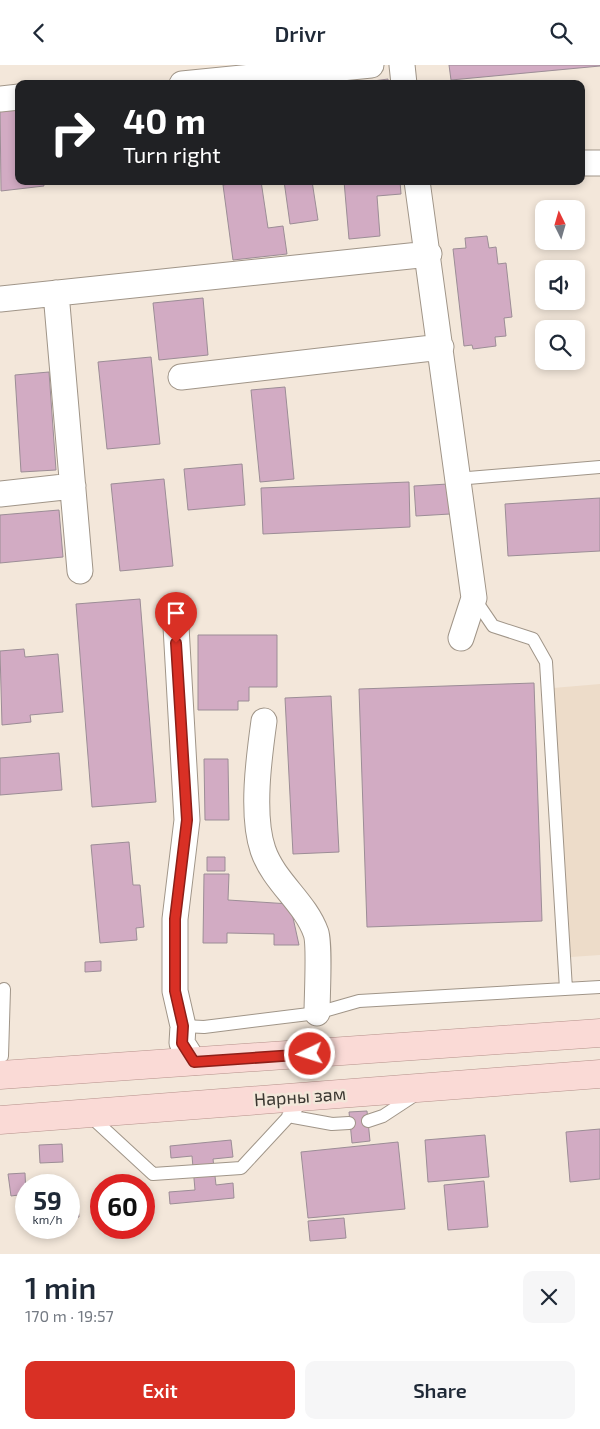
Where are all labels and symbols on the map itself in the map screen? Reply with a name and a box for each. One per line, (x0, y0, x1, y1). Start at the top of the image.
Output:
north arrow (535, 200, 585, 250)
pin (155, 592, 197, 643)
position arrow (283, 1027, 335, 1079)
street label: Нарны зам (253, 1082, 347, 1110)
speed limit sign: 60 (90, 1174, 155, 1239)

